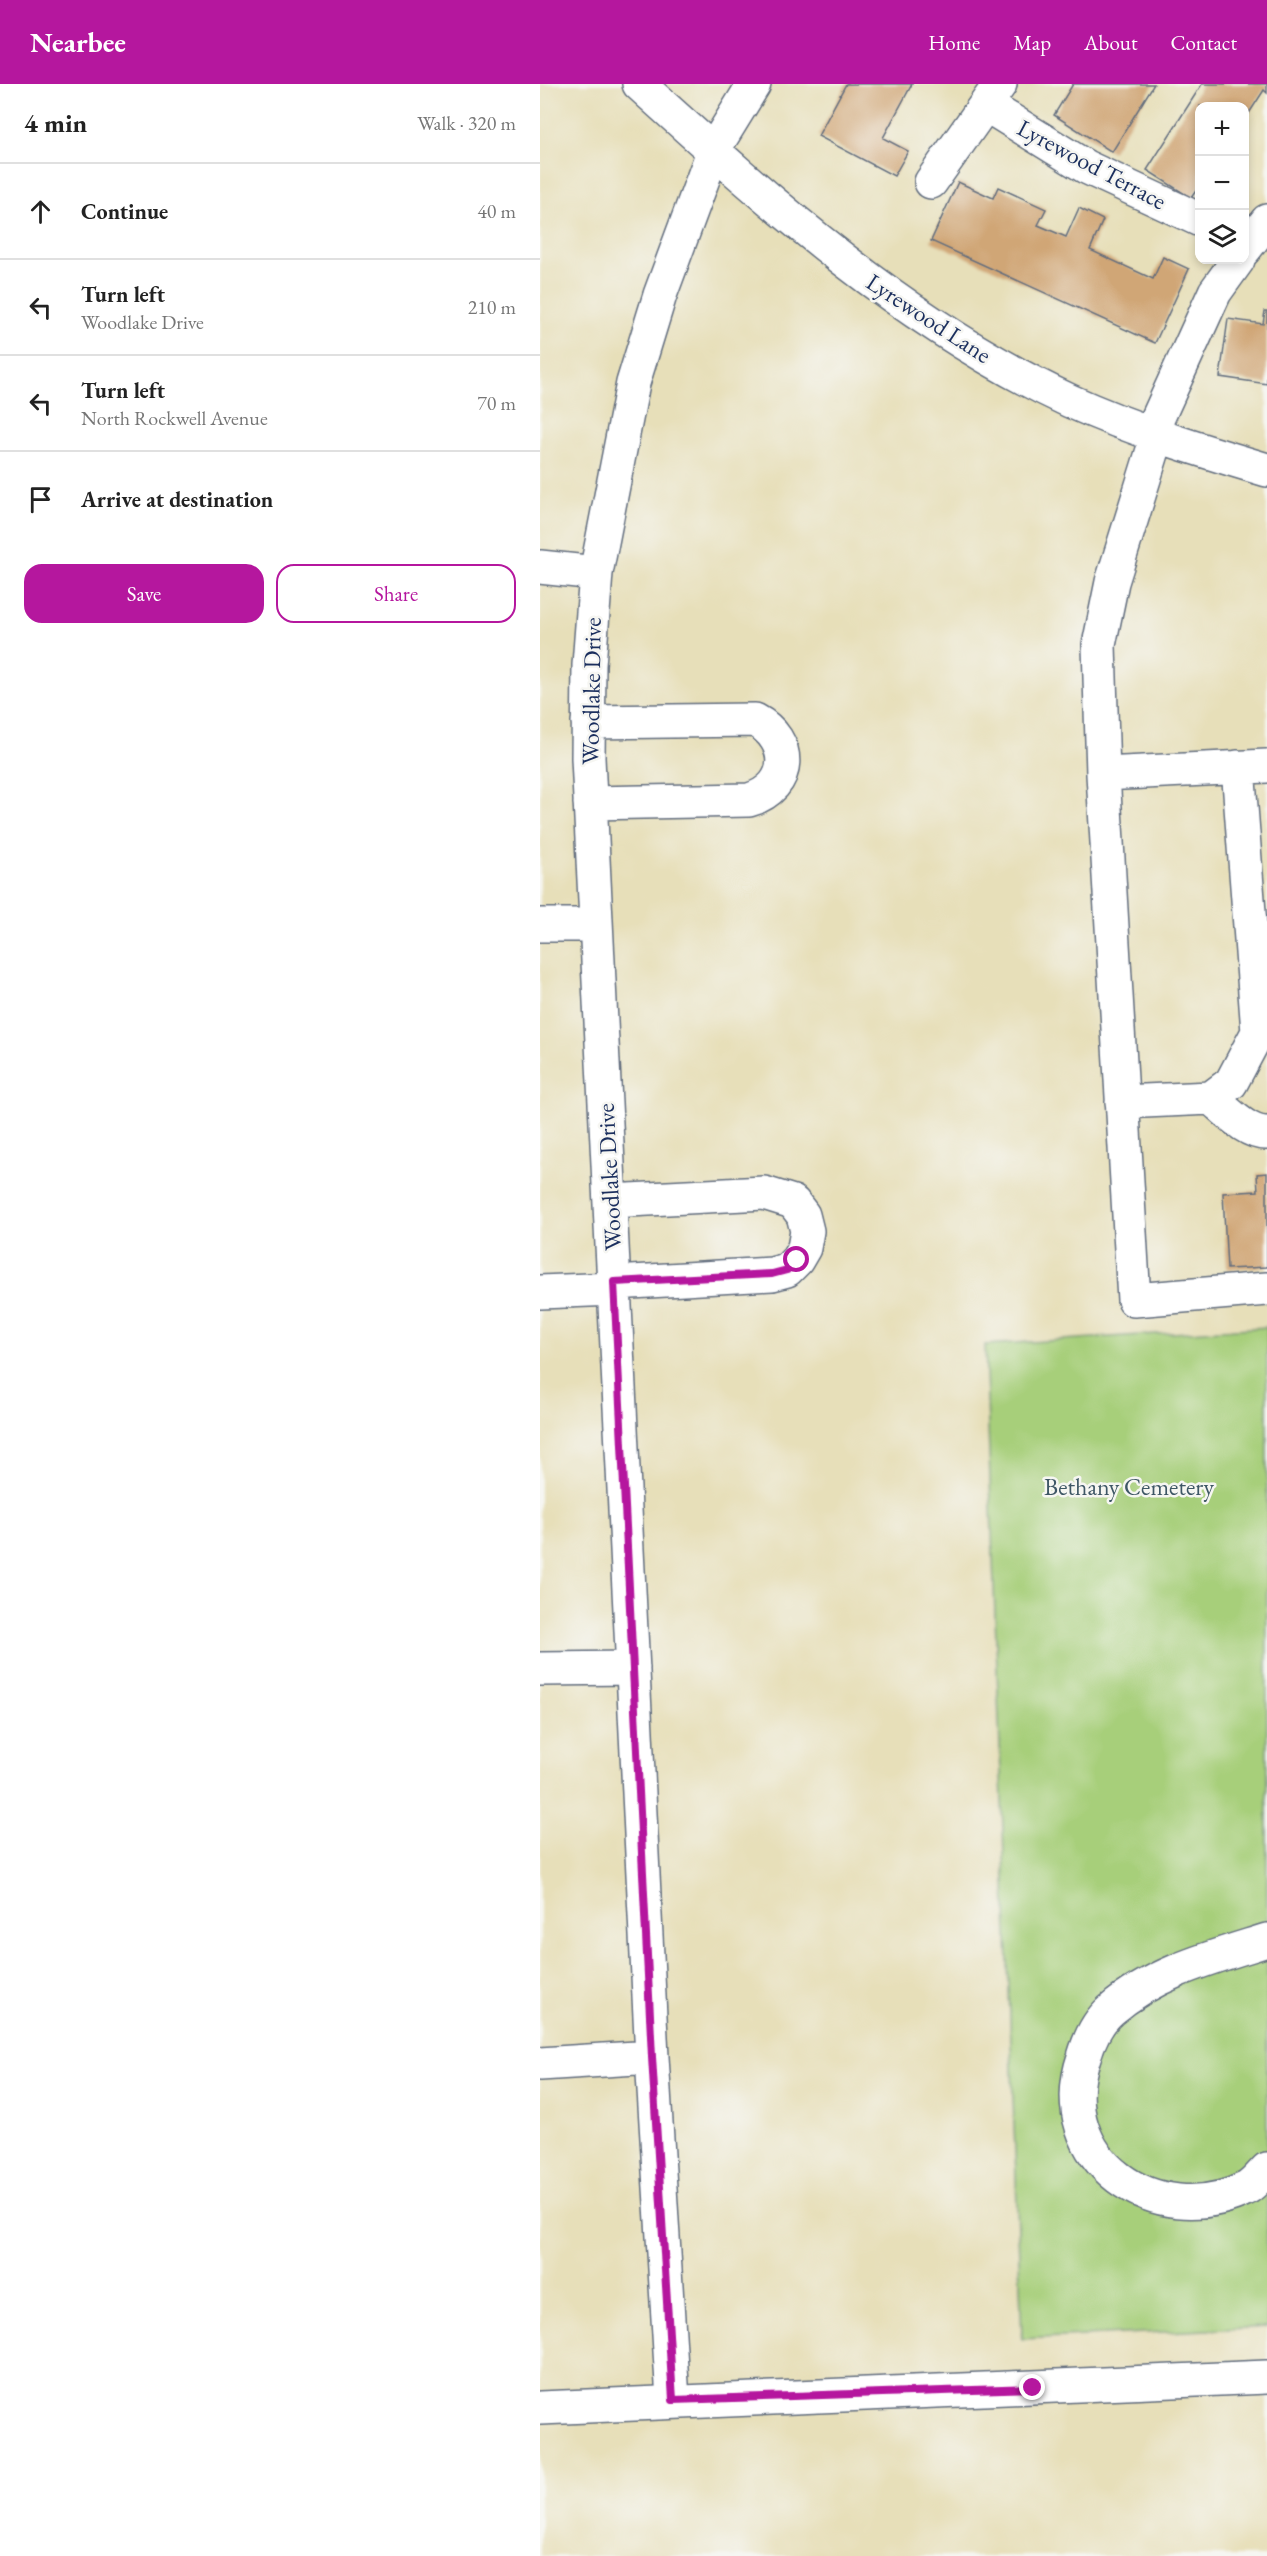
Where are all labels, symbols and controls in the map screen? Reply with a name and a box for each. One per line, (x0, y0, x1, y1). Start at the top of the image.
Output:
text: Nearbee (30, 24, 126, 60)
text: Home (928, 29, 980, 56)
text: Map (1013, 29, 1051, 56)
text: About (1084, 29, 1137, 56)
text: Contact (1170, 29, 1237, 56)
map controls (1195, 102, 1249, 264)
button: + (1195, 102, 1249, 156)
text: 4 min (24, 106, 87, 140)
text: Walk · 320 m (417, 110, 516, 136)
street label: Lyrewood Terrace (1012, 112, 1172, 216)
button: − (1195, 156, 1249, 210)
icon: ahead (24, 195, 57, 228)
text: Continue (81, 197, 168, 226)
text: 40 m (477, 198, 516, 224)
button: layers (1195, 210, 1249, 264)
street label: Lyrewood Lane (861, 266, 997, 370)
text: Turn left (81, 280, 165, 309)
icon: left (24, 291, 57, 324)
text: 210 m (468, 294, 516, 320)
text: Woodlake Drive (81, 309, 204, 335)
text: Turn left (81, 376, 165, 405)
icon: left (24, 387, 57, 420)
text: 70 m (477, 390, 516, 416)
text: North Rockwell Avenue (81, 405, 268, 431)
icon: arrive (24, 483, 57, 516)
text: Arrive at destination (81, 485, 273, 514)
button: Save (24, 564, 264, 623)
button: Share (276, 564, 516, 623)
street label: Woodlake Drive (574, 617, 608, 765)
street label: Woodlake Drive (590, 1103, 628, 1251)
route start (783, 1246, 809, 1272)
park label: Bethany Cemetery (1044, 1471, 1214, 1502)
route end (1019, 2374, 1045, 2400)

